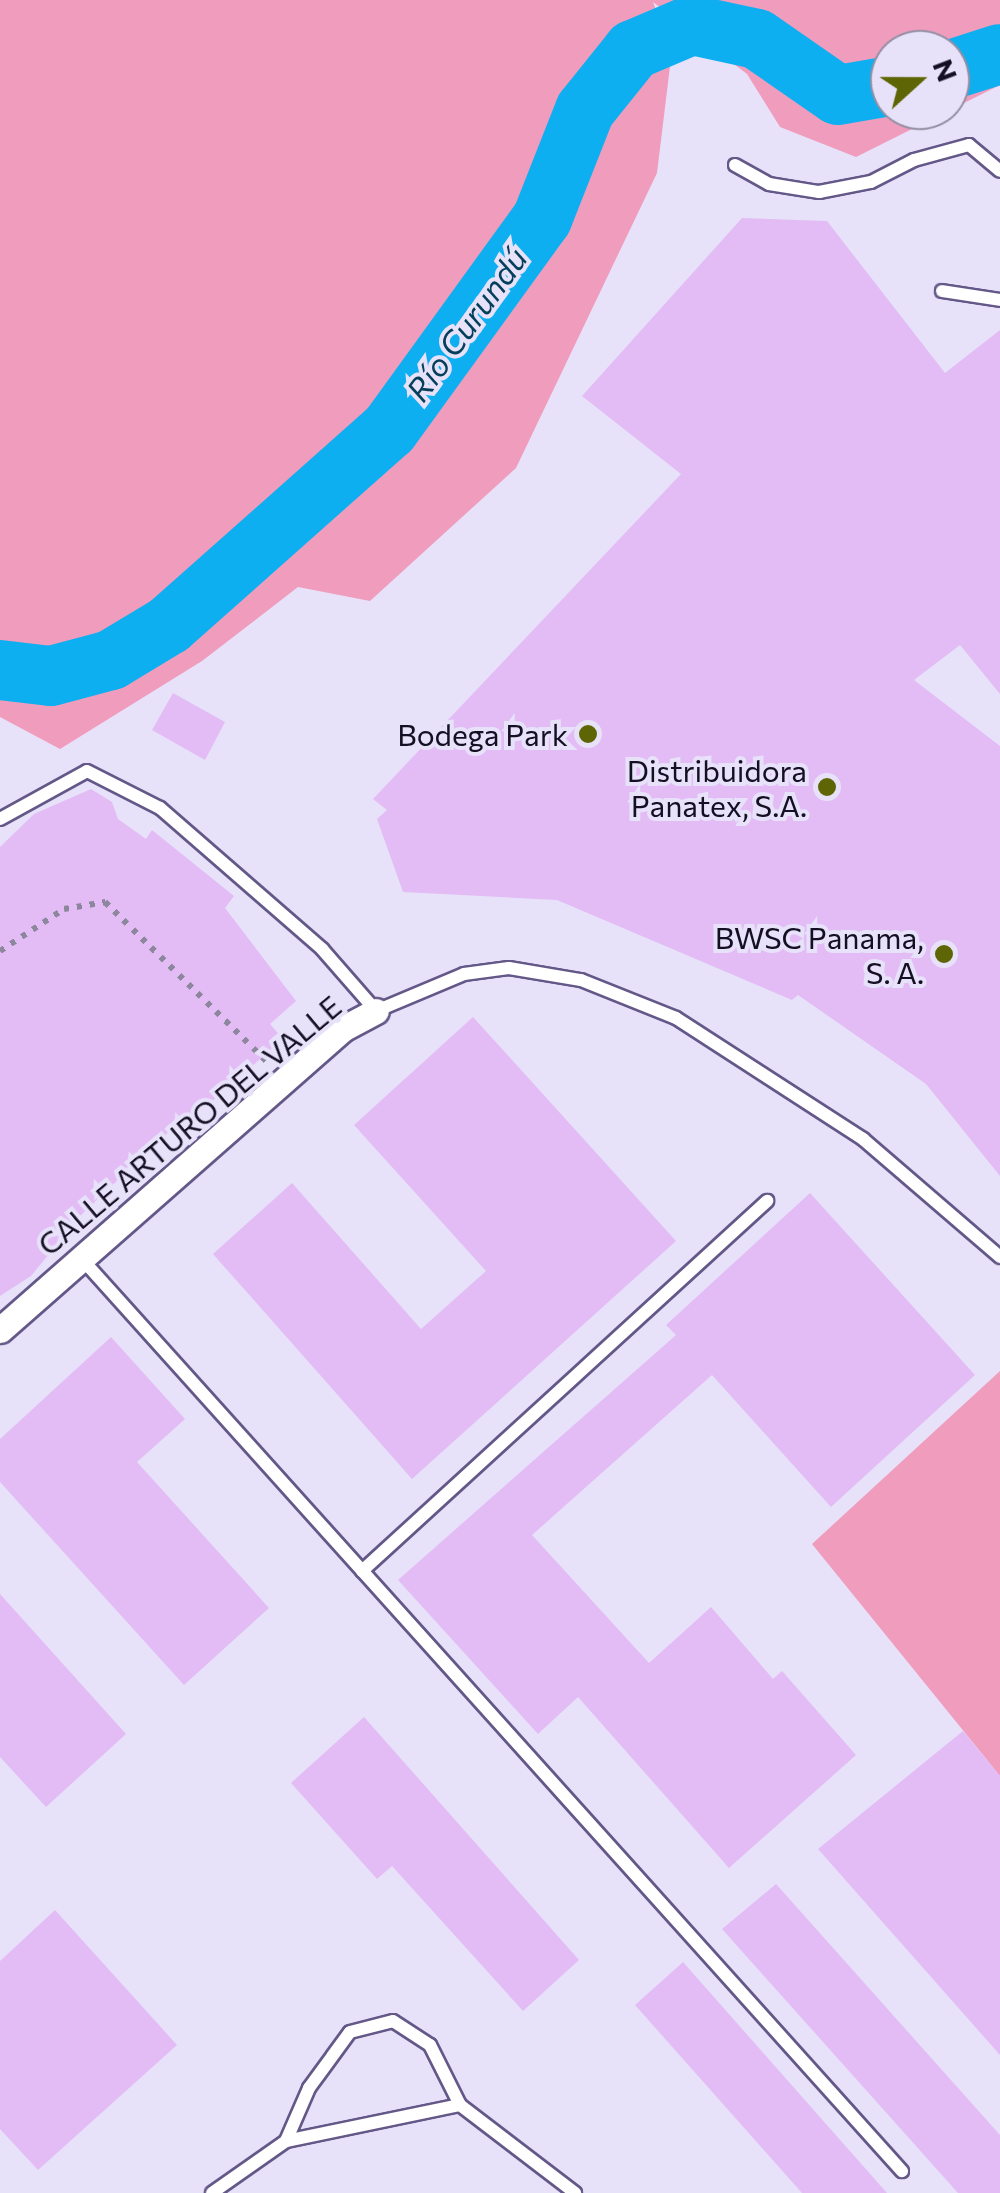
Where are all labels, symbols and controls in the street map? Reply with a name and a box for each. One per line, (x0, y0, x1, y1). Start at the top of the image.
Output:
north arrow (870, 30, 970, 130)
text: N (927, 54, 966, 86)
water label: Río Curundú (398, 240, 534, 408)
place label: Bodega Park (397, 716, 568, 752)
marker: Bodega Park (577, 723, 599, 745)
place label: Distribuidora Panatex, S.A. (627, 752, 807, 822)
marker: Distribuidora Panatex, S.A. (816, 776, 838, 798)
place label: BWSC Panama, S. A. (715, 919, 924, 990)
marker: BWSC Panama, S. A. (933, 943, 955, 965)
street label: CALLE ARTURO DEL VALLE (30, 988, 348, 1262)

